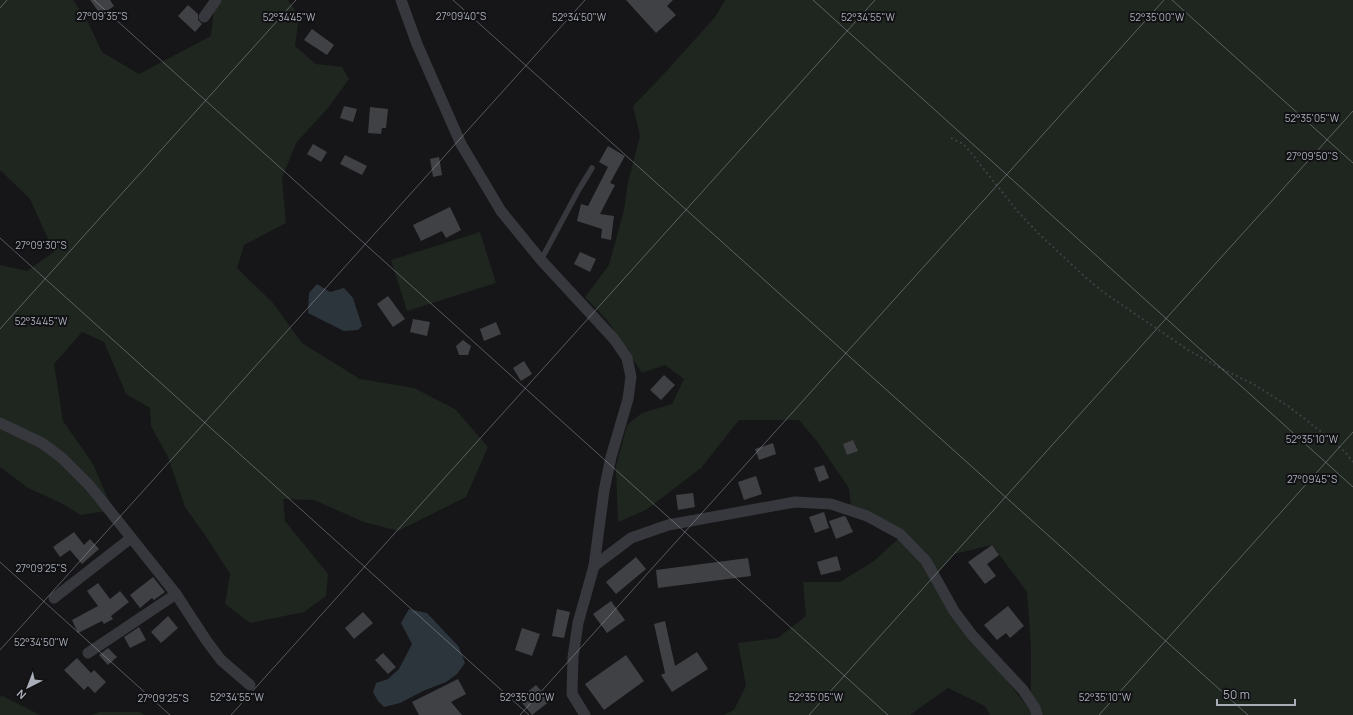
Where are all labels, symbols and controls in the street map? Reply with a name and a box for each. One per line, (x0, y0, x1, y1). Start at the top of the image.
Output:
text: 27°09'35"S (76, 9, 128, 23)
text: 27°09'40"S (436, 9, 486, 23)
text: 52°34'45"W (263, 10, 316, 24)
text: 52°34'50"W (552, 10, 607, 24)
text: 52°34'55"W (841, 10, 896, 24)
text: 52°35'00"W (1130, 10, 1185, 24)
text: 52°35'05"W (1285, 111, 1340, 125)
text: 27°09'50"S (1286, 149, 1338, 163)
text: 27°09'30"S (15, 238, 67, 252)
text: 52°34'45"W (15, 314, 68, 328)
text: 52°35'10"W (1286, 432, 1339, 446)
text: 27°09'45"S (1287, 472, 1337, 486)
text: 27°09'25"S (15, 561, 67, 575)
text: 52°34'50"W (14, 635, 69, 649)
north arrow (8, 667, 48, 707)
scale bar (1217, 681, 1295, 707)
text: 50 m (1223, 686, 1250, 703)
text: N (13, 687, 29, 703)
text: 52°34'55"W (210, 690, 265, 704)
text: 52°35'00"W (500, 690, 555, 704)
text: 52°35'05"W (789, 690, 844, 704)
text: 52°35'10"W (1079, 690, 1132, 704)
text: 27°09'25"S (137, 691, 189, 705)

